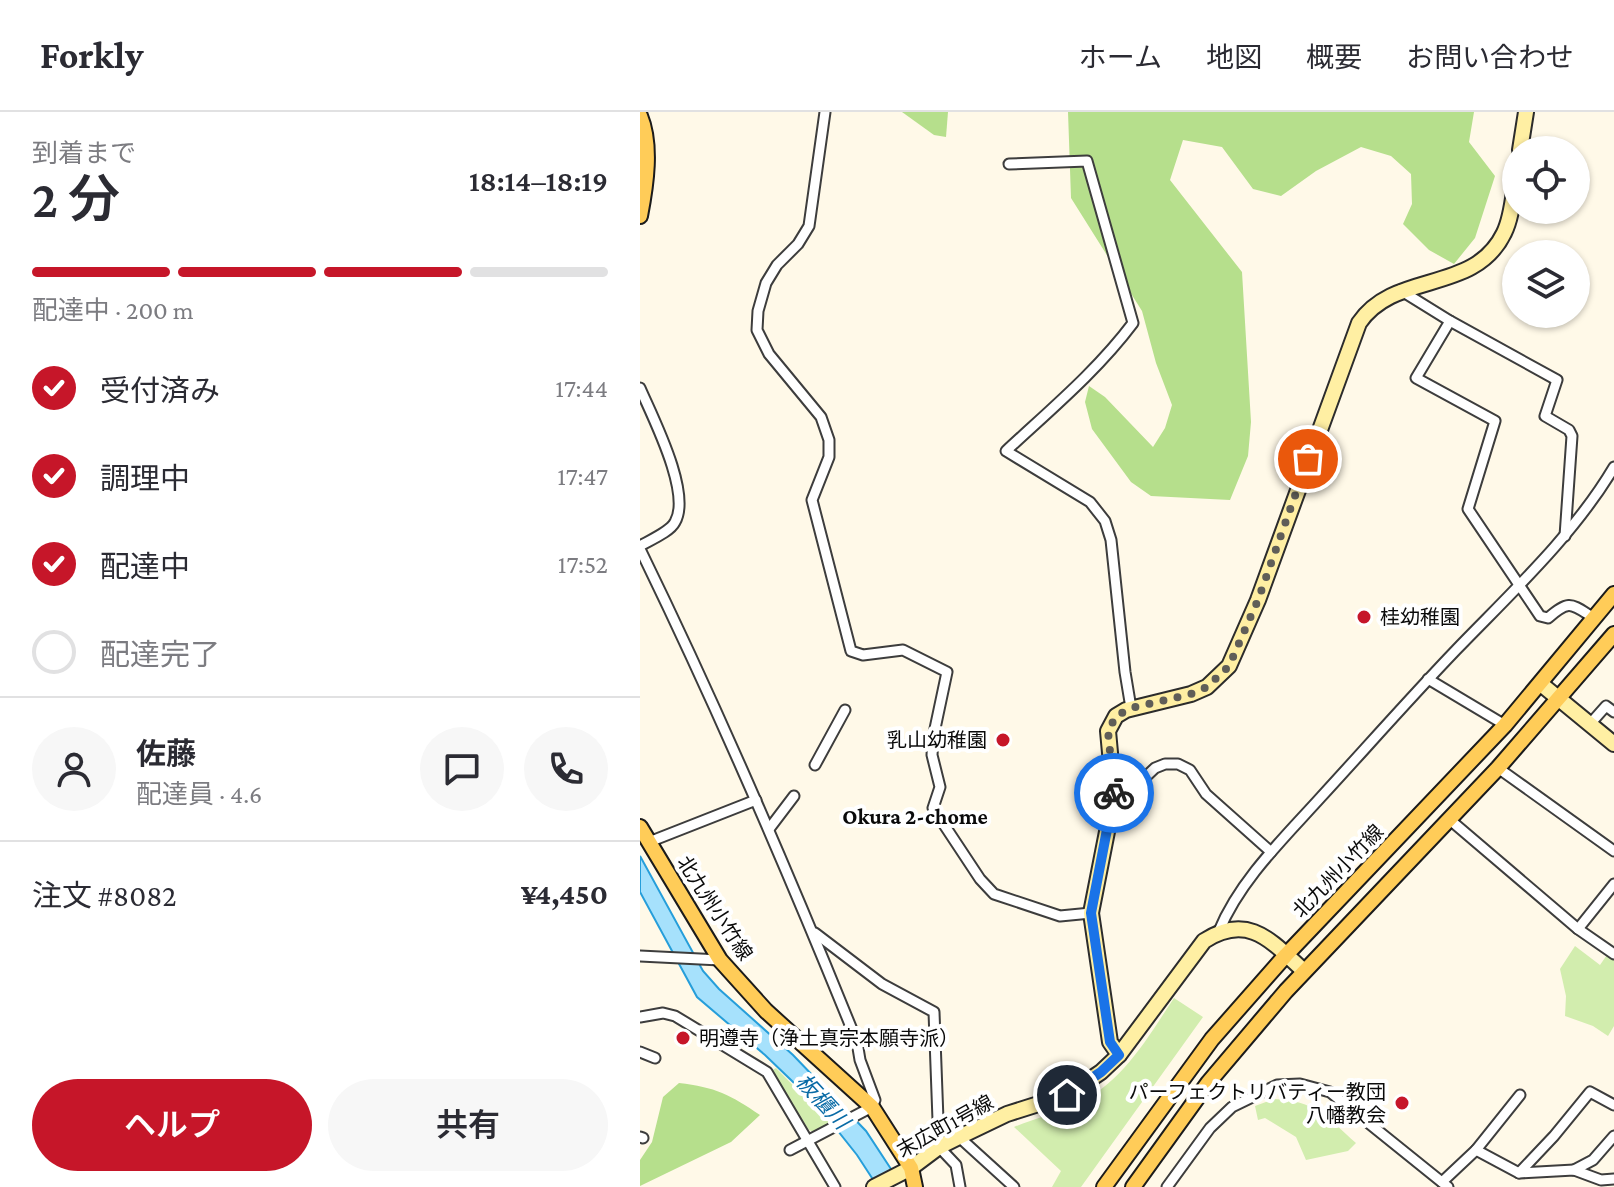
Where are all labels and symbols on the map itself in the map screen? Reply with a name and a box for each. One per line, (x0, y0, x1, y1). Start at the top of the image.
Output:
pin (1274, 425, 1342, 493)
place label: 桂幼稚園 (1380, 606, 1460, 628)
marker: 桂幼稚園 (1355, 608, 1373, 626)
place label: 乳山幼稚園 (887, 729, 987, 751)
marker: 乳山幼稚園 (994, 731, 1012, 749)
courier (1074, 753, 1154, 833)
district label: Okura 2-chome (842, 804, 988, 829)
street label: 北九州小竹線 (1288, 820, 1388, 922)
street label: 北九州小竹線 (673, 852, 757, 964)
place label: 明遵寺（浄土真宗本願寺派） (699, 1027, 959, 1049)
marker: 明遵寺（浄土真宗本願寺派） (674, 1029, 692, 1047)
pin (1033, 1061, 1101, 1129)
water label: 板櫃川 (791, 1069, 856, 1135)
place label: パーフェクトリバティー教団 八幡教会 (1128, 1081, 1386, 1126)
street label: 末広町1号線 (893, 1091, 997, 1161)
marker: パーフェクトリバティー教団 八幡教会 (1393, 1094, 1411, 1112)

